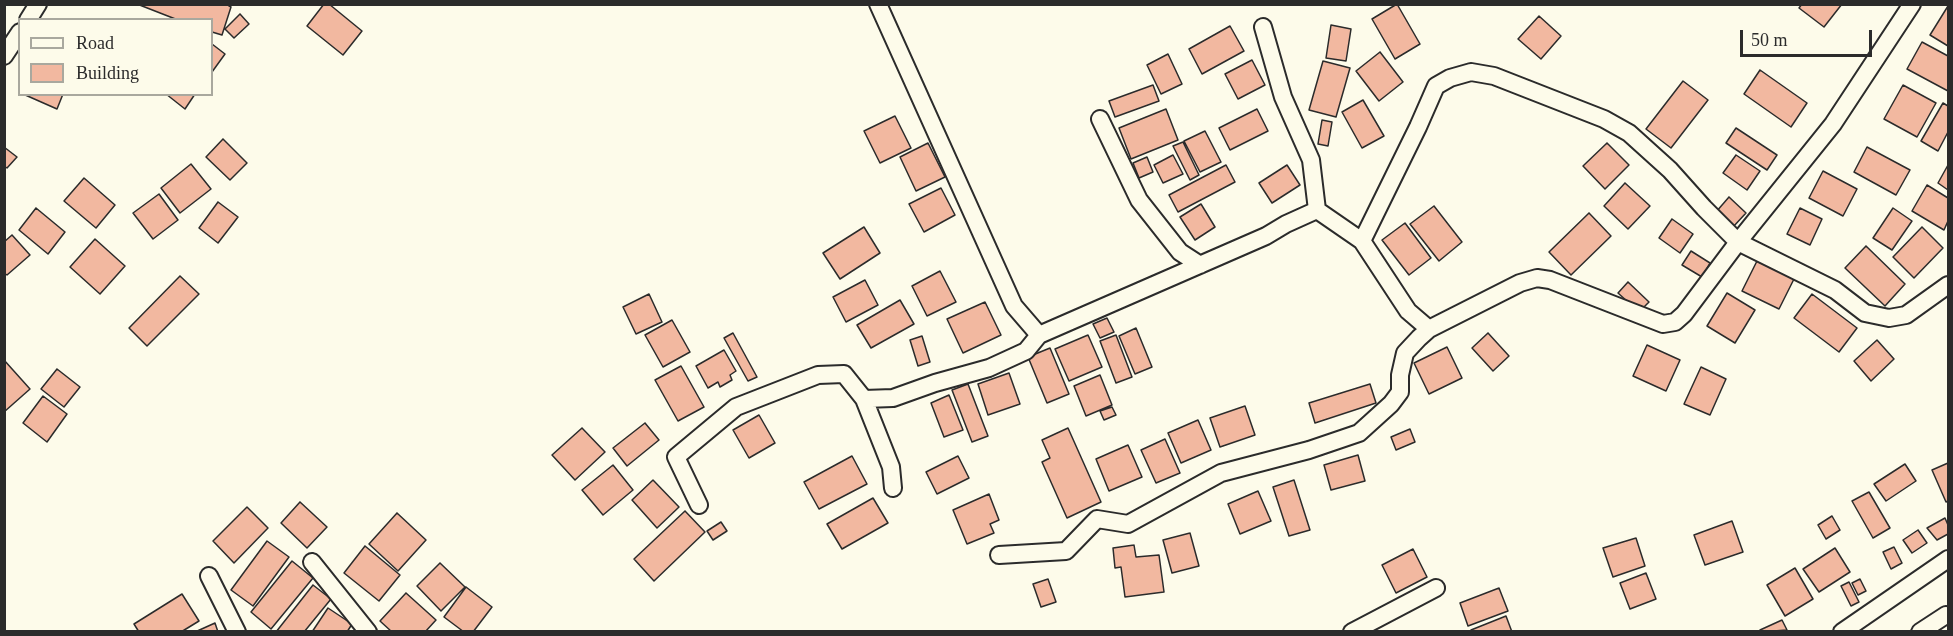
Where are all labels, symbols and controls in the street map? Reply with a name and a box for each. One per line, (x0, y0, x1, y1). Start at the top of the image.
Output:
legend (18, 18, 213, 96)
scale bar (1743, 18, 1875, 56)
text: 50 m (1751, 30, 1788, 50)
text: Road (76, 33, 114, 53)
text: Building (76, 63, 139, 83)

